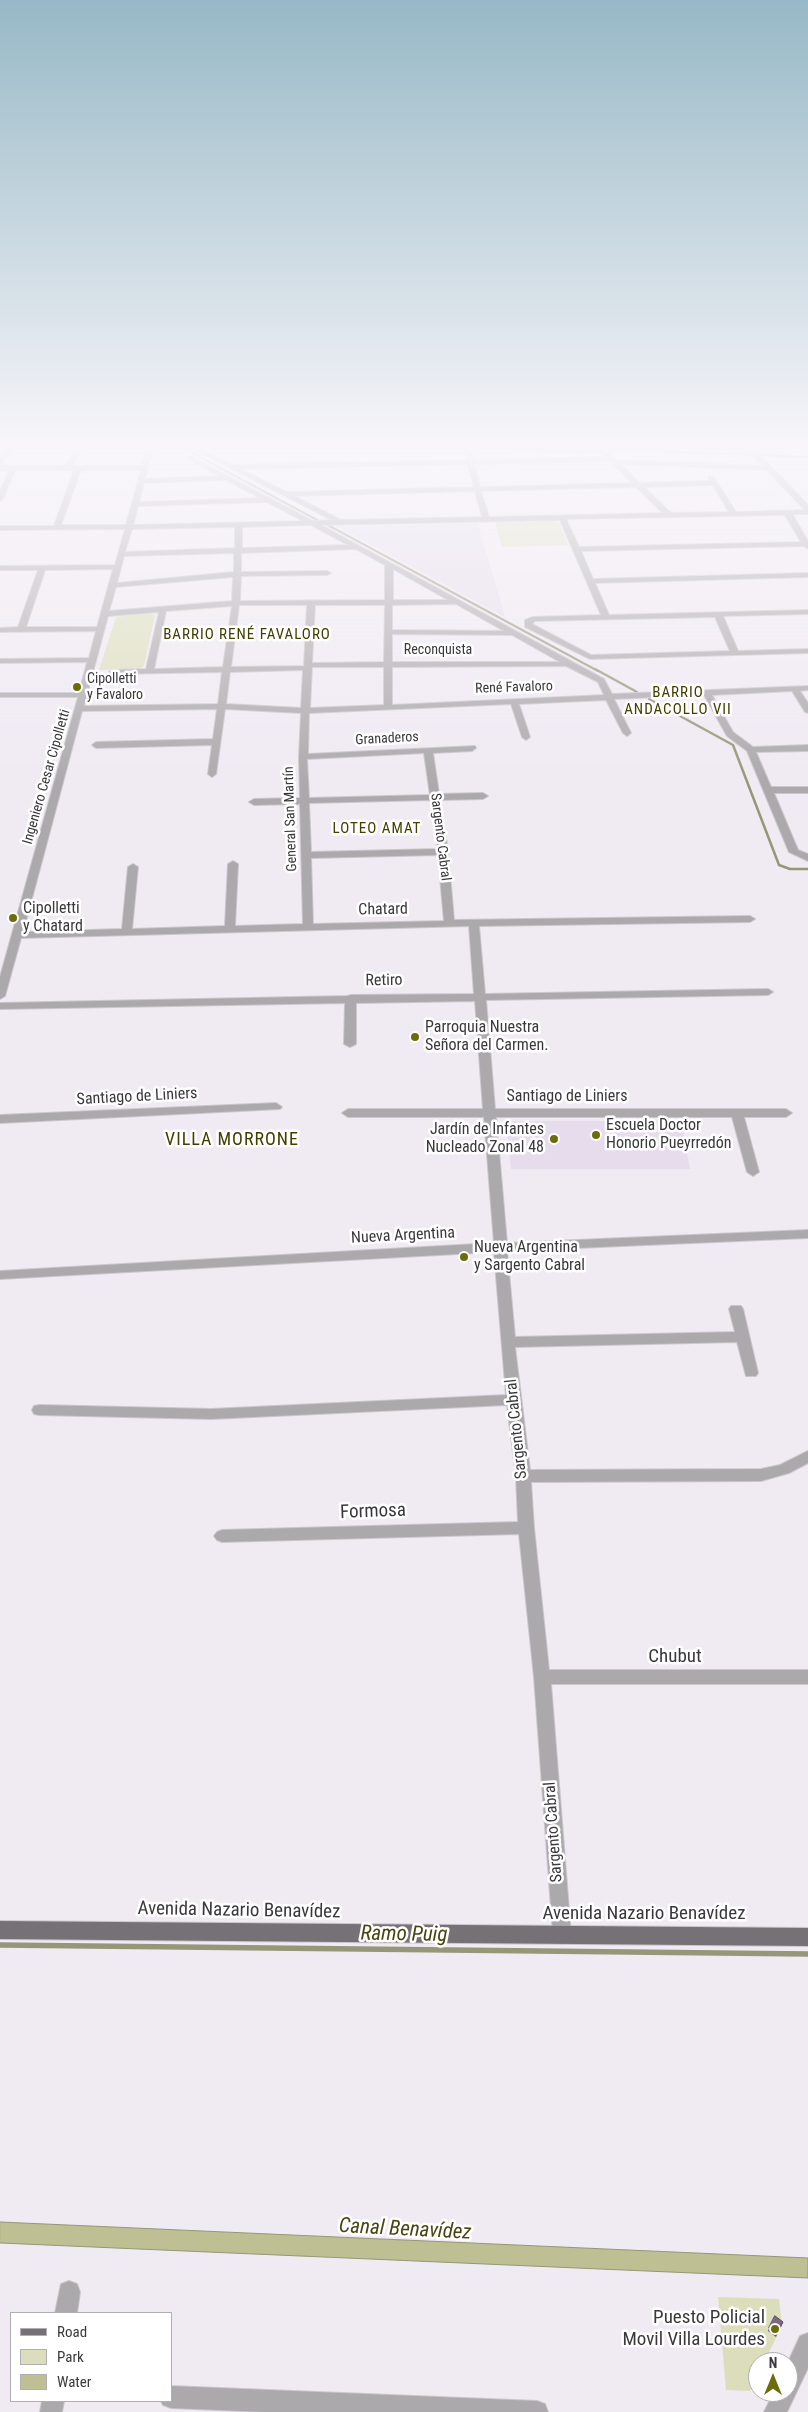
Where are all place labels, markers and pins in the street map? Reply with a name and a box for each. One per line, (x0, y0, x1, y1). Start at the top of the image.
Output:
place label: Cipolletti y Favaloro (87, 671, 143, 704)
marker: Cipolletti y Favaloro (71, 681, 83, 693)
place label: Cipolletti y Chatard (23, 899, 83, 937)
marker: Cipolletti y Chatard (7, 912, 19, 924)
place label: Parroquia Nuestra Señora del Carmen. (425, 1018, 548, 1056)
marker: Parroquia Nuestra Señora del Carmen. (409, 1031, 421, 1043)
place label: Escuela Doctor Honorio Pueyrredón (606, 1116, 731, 1154)
place label: Jardín de Infantes Nucleado Zonal 48 (426, 1120, 544, 1158)
marker: Escuela Doctor Honorio Pueyrredón (590, 1129, 602, 1141)
marker: Jardín de Infantes Nucleado Zonal 48 (548, 1133, 560, 1145)
place label: Nueva Argentina y Sargento Cabral (474, 1238, 585, 1276)
marker: Nueva Argentina y Sargento Cabral (458, 1251, 470, 1263)
place label: Puesto Policial Movil Villa Lourdes (622, 2307, 765, 2351)
marker: Puesto Policial Movil Villa Lourdes (769, 2323, 781, 2335)

